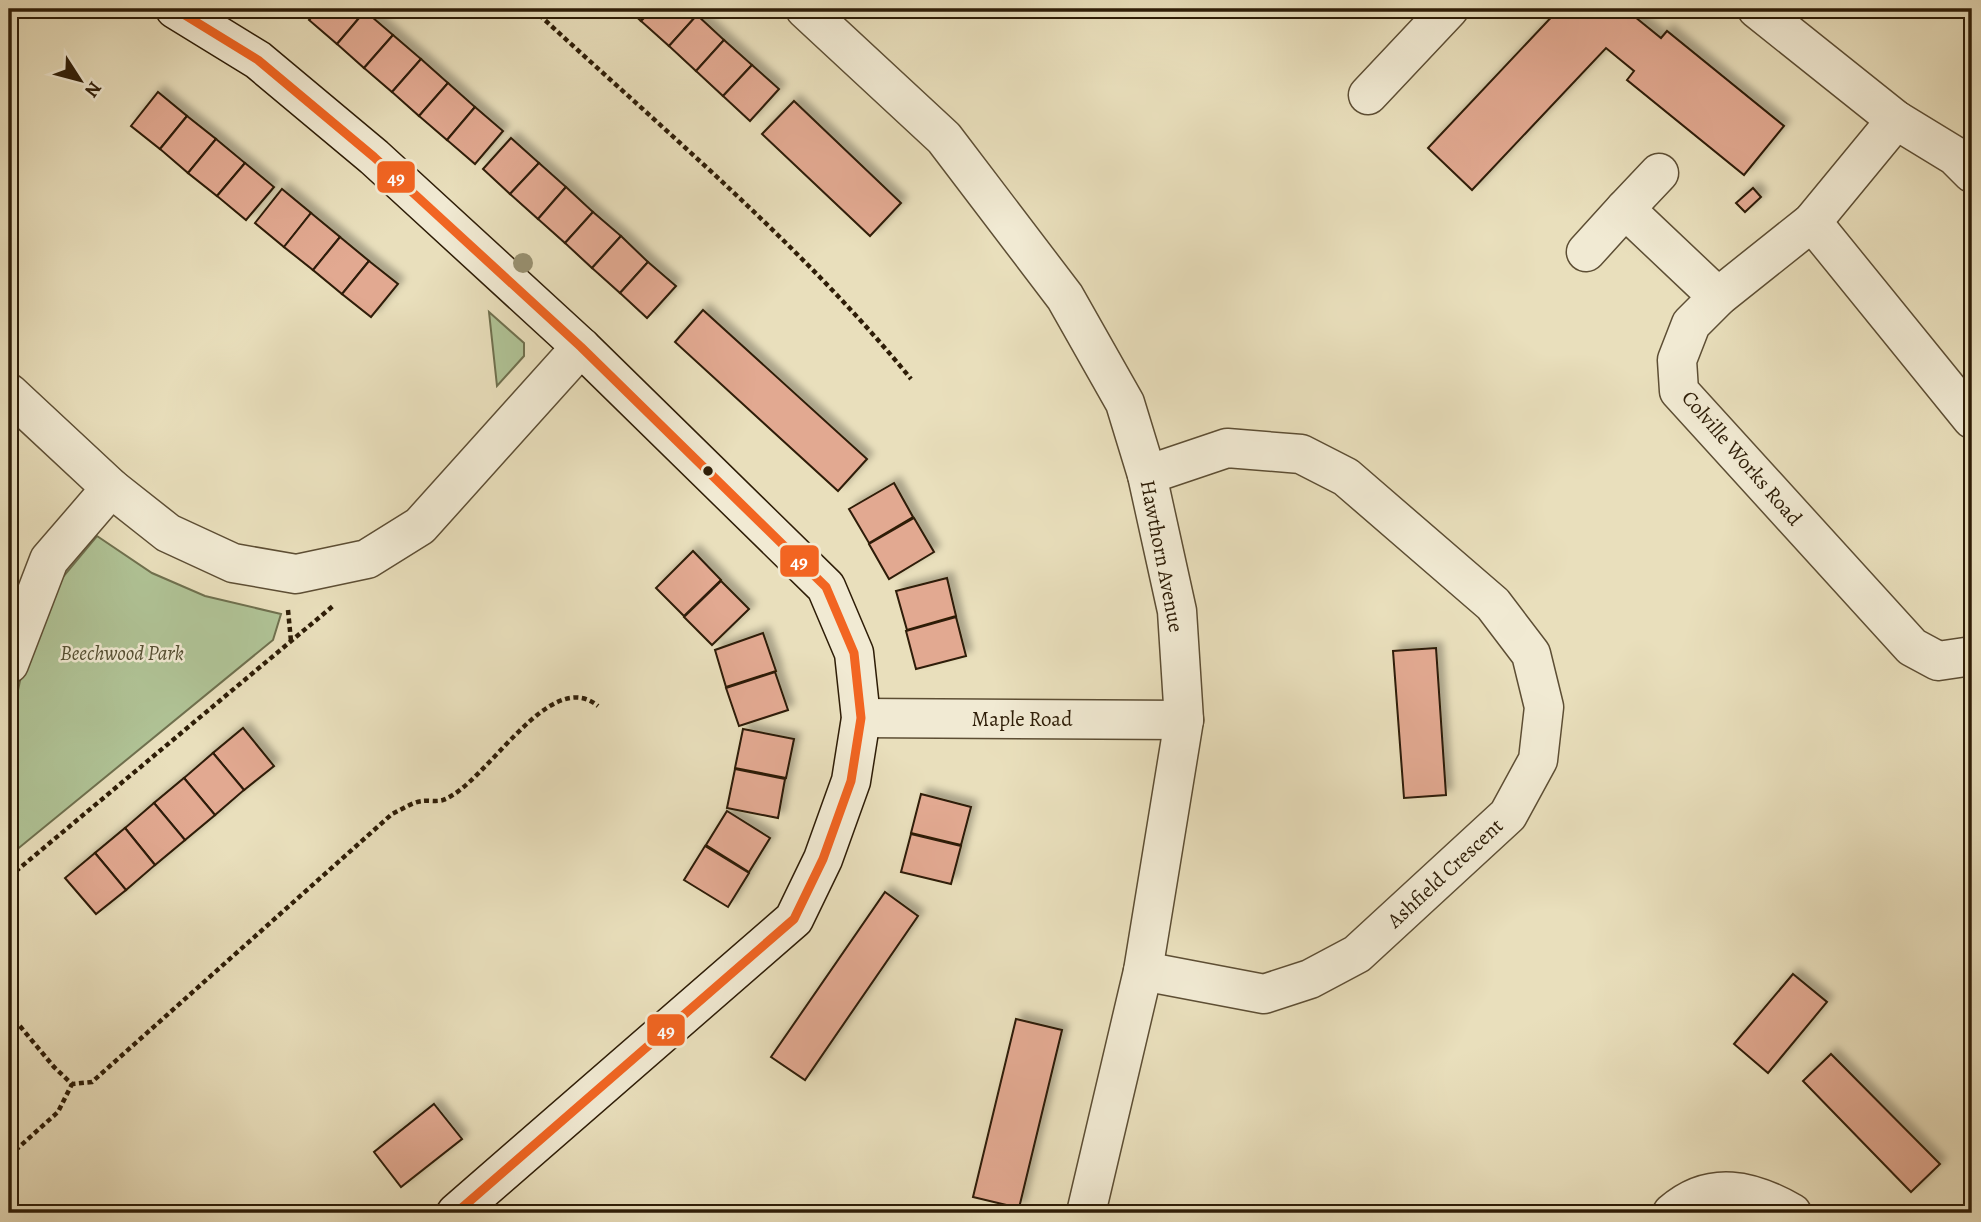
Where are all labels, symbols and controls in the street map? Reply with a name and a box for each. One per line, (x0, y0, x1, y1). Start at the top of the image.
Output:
north arrow (46, 46, 116, 116)
text: N (78, 76, 108, 103)
line badge: 49 (376, 160, 416, 194)
text: 49 (387, 165, 405, 191)
street label: Colville Works Road (1675, 384, 1809, 532)
unlabelled marker (701, 464, 715, 478)
street label: Hawthorn Avenue (1134, 478, 1190, 634)
line badge: 49 (779, 544, 820, 578)
text: 49 (790, 549, 808, 575)
park label: Beechwood Park (60, 639, 184, 667)
street label: Maple Road (972, 705, 1073, 733)
street label: Ashfield Crescent (1380, 812, 1509, 935)
line badge: 49 (646, 1013, 686, 1047)
text: 49 (657, 1018, 675, 1044)

